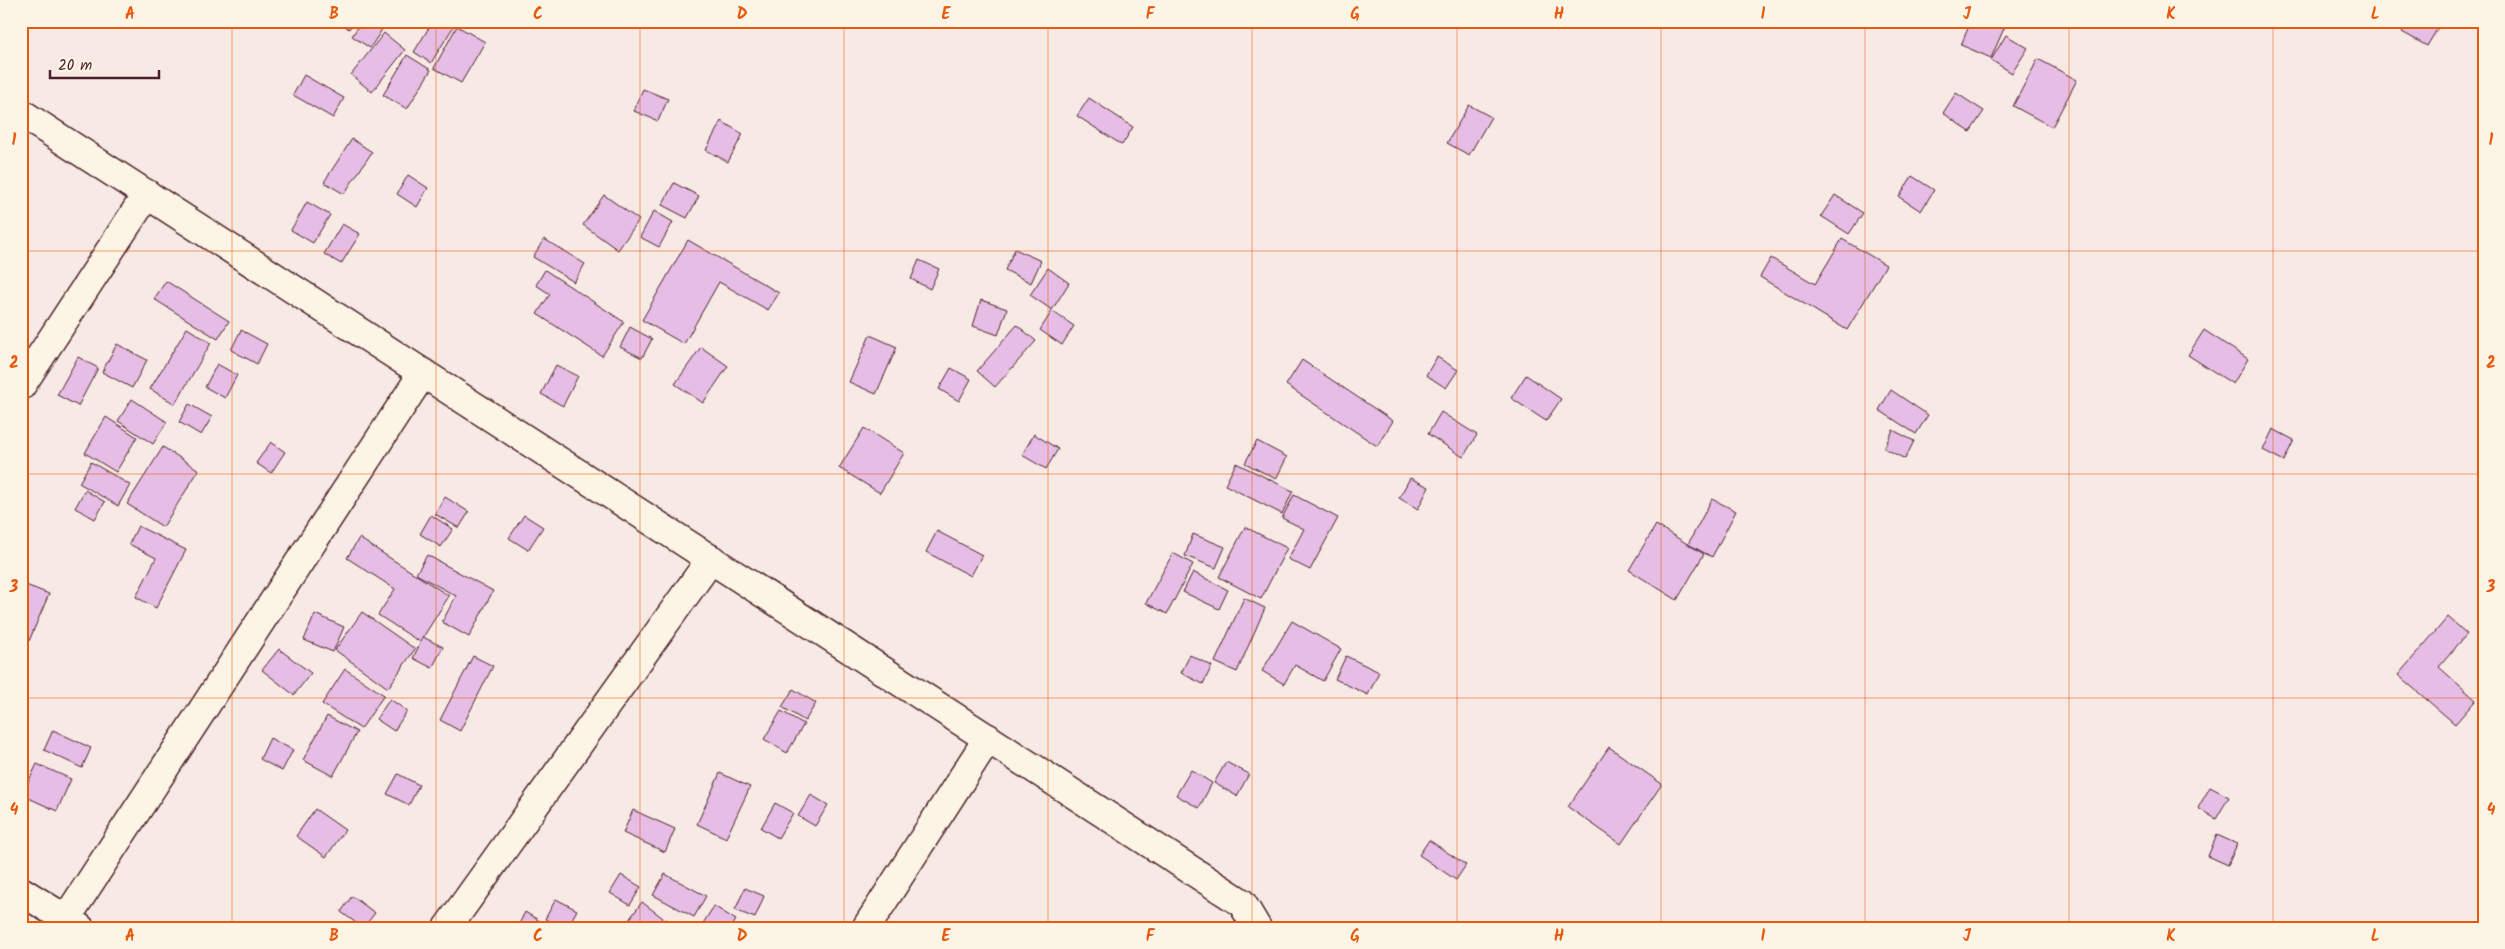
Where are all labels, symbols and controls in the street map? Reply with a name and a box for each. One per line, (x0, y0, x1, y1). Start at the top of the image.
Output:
text: A (125, 2, 135, 27)
text: B (329, 2, 339, 27)
text: C (533, 2, 543, 27)
text: D (737, 2, 748, 27)
text: E (942, 2, 952, 27)
text: F (1146, 2, 1156, 27)
text: G (1350, 2, 1360, 27)
text: H (1554, 2, 1564, 27)
text: I (1761, 2, 1766, 27)
text: J (1963, 2, 1972, 27)
text: K (2166, 2, 2176, 27)
text: L (2371, 2, 2379, 27)
scale bar (50, 48, 159, 80)
text: 20 m (58, 54, 92, 78)
text: 1 (12, 128, 17, 153)
text: 1 (2489, 128, 2494, 153)
text: 2 (9, 351, 19, 376)
text: 2 (2486, 351, 2496, 376)
text: 3 (9, 575, 19, 600)
text: 3 (2486, 575, 2496, 600)
text: 4 (10, 798, 19, 823)
text: 4 (2487, 798, 2496, 823)
text: A (125, 924, 135, 949)
text: B (329, 924, 339, 949)
text: C (533, 924, 543, 949)
text: D (737, 924, 748, 949)
text: E (942, 924, 952, 949)
text: F (1146, 924, 1156, 949)
text: G (1350, 924, 1360, 949)
text: H (1554, 924, 1564, 949)
text: I (1761, 924, 1766, 949)
text: J (1963, 924, 1972, 949)
text: K (2166, 924, 2176, 949)
text: L (2371, 924, 2379, 949)

